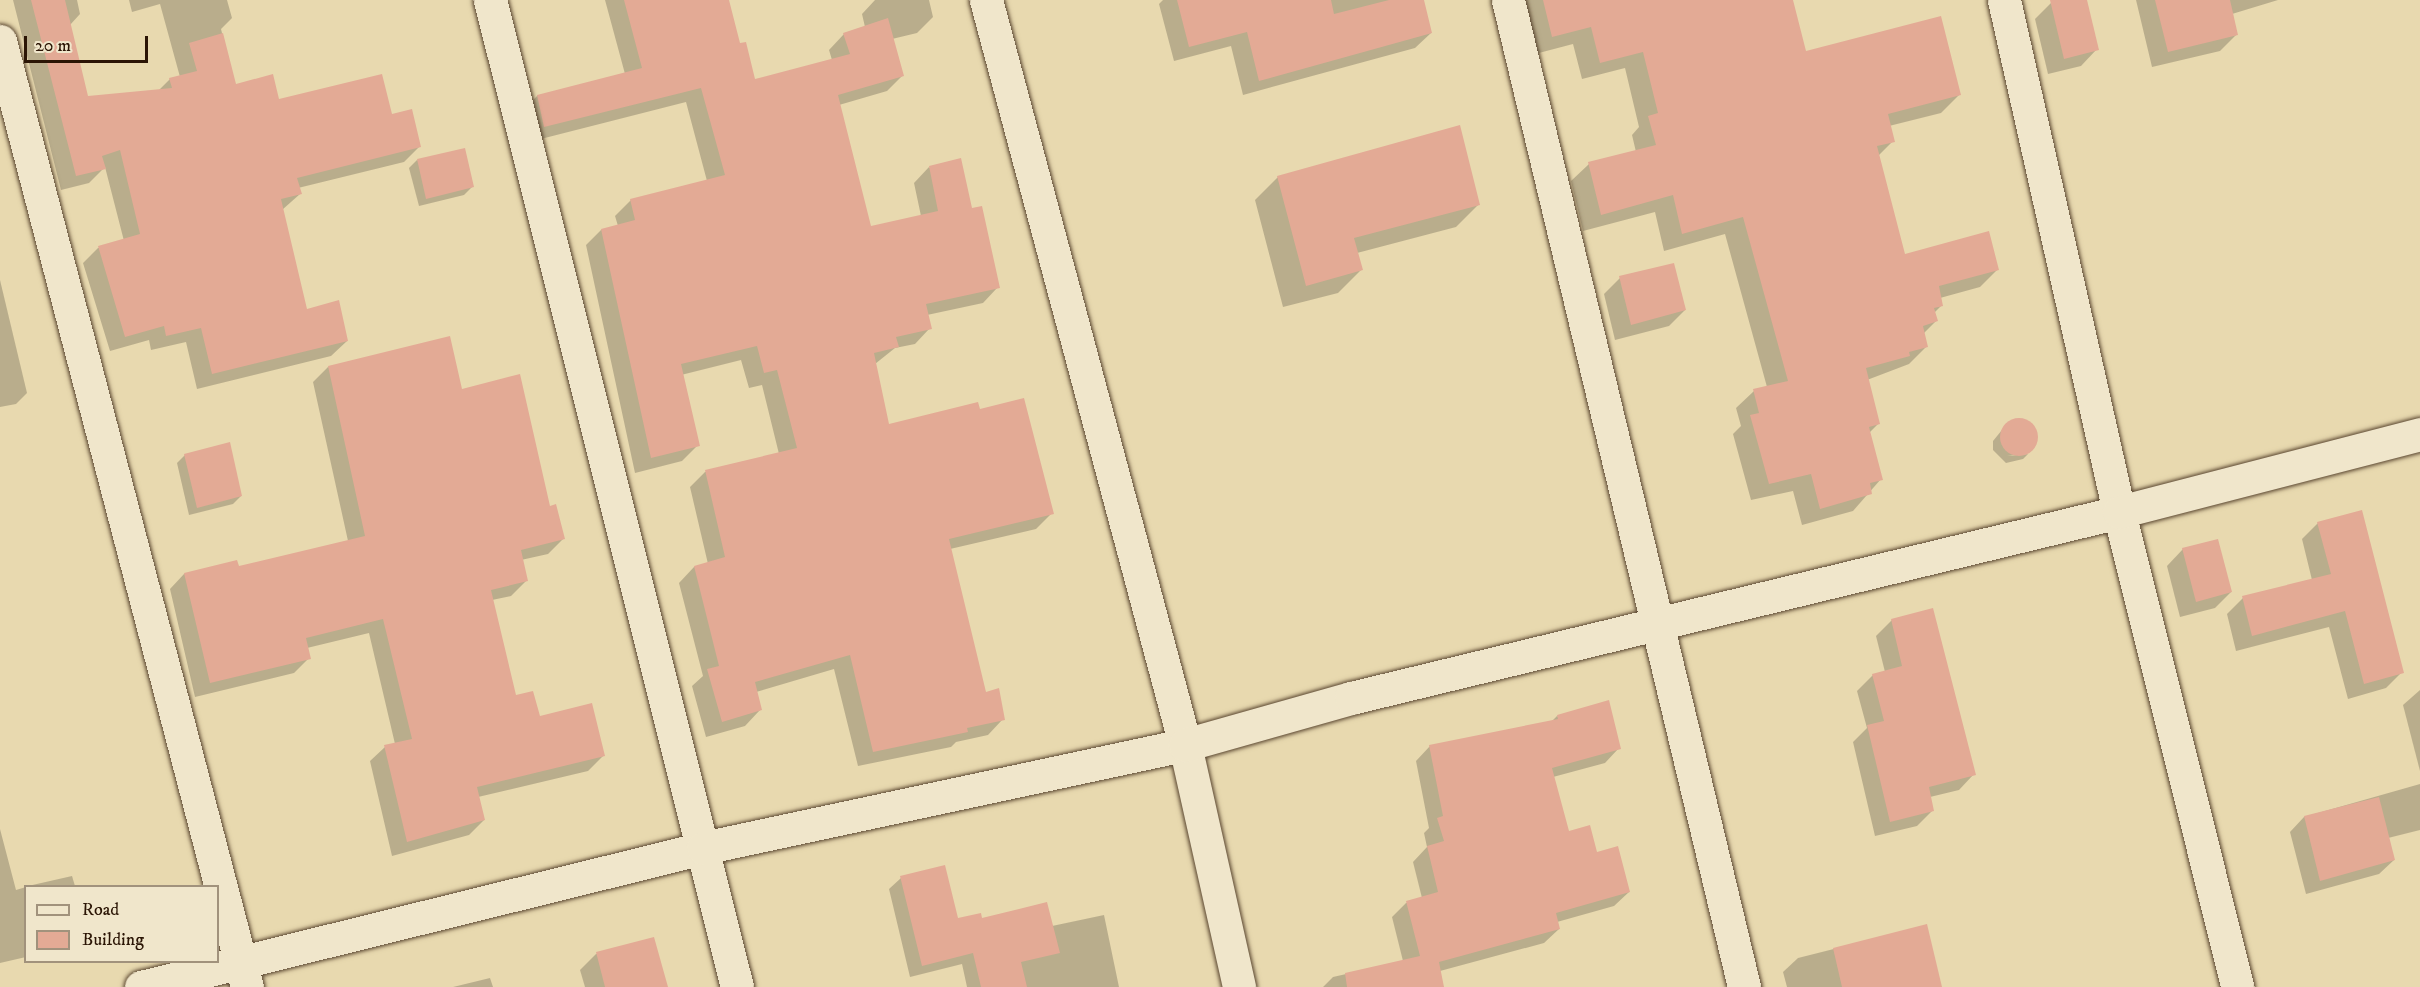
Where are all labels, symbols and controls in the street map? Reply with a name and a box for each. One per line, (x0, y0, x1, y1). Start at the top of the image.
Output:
scale bar (27, 24, 152, 62)
text: 20 m (35, 35, 71, 57)
legend (24, 885, 219, 963)
text: Road (82, 899, 119, 921)
text: Building (82, 929, 144, 951)

